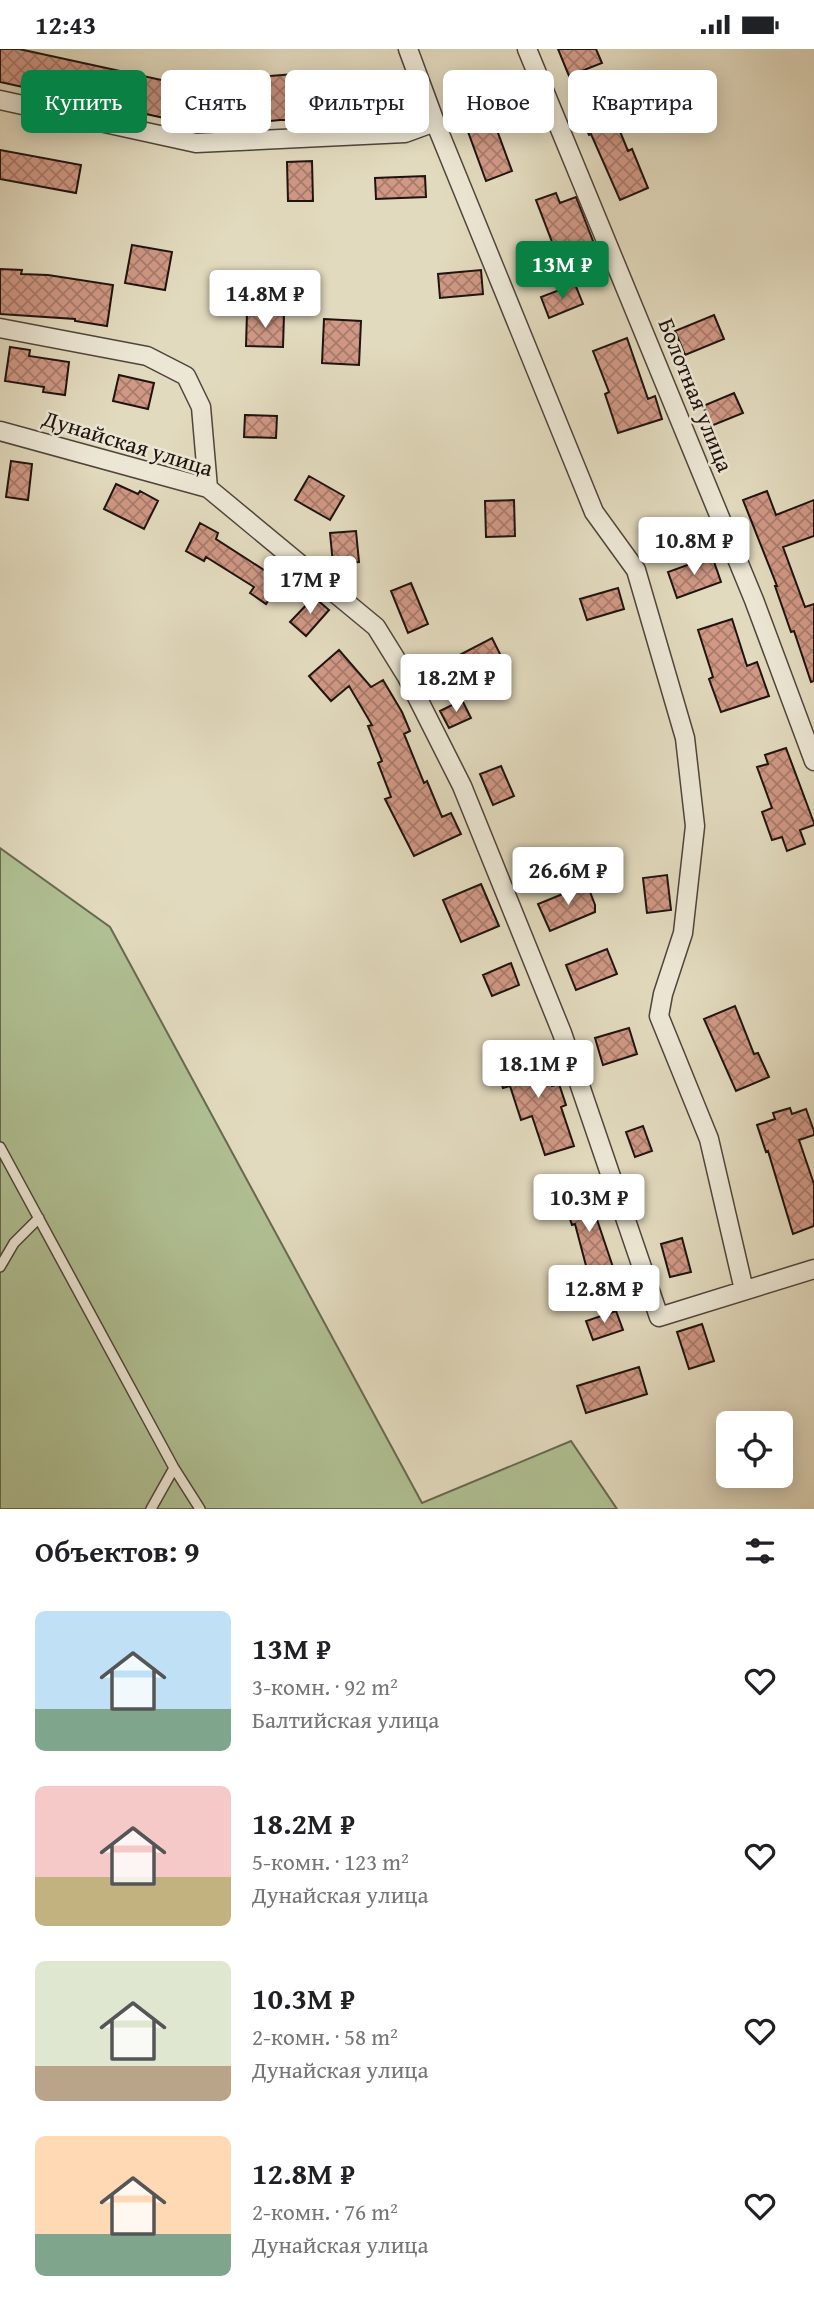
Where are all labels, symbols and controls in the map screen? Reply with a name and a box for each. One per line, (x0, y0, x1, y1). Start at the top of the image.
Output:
text: 12:43 (35, 5, 96, 44)
chip: Купить (21, 70, 147, 133)
chip: Снять (161, 70, 271, 133)
chip: Фильтры (285, 70, 429, 133)
chip: Новое (443, 70, 554, 133)
chip: Квартира (568, 70, 717, 133)
pin: 13M ₽ (513, 241, 611, 301)
text: 13M ₽ (532, 247, 592, 280)
pin: 14.8M ₽ (200, 271, 330, 330)
text: 14.8M ₽ (225, 276, 305, 309)
street label: Болотная улица (651, 313, 742, 477)
street label: Дунайская улица (38, 401, 217, 484)
pin: 10.8M ₽ (629, 517, 759, 577)
text: 10.8M ₽ (654, 523, 734, 556)
pin: 17M ₽ (261, 557, 359, 616)
text: 17M ₽ (280, 562, 340, 595)
pin: 18.2M ₽ (391, 655, 521, 714)
text: 18.2M ₽ (416, 660, 496, 693)
pin: 26.6M ₽ (503, 847, 633, 907)
text: 26.6M ₽ (528, 853, 608, 886)
pin: 18.1M ₽ (473, 1041, 603, 1100)
text: 18.1M ₽ (498, 1046, 578, 1079)
pin: 10.3M ₽ (524, 1175, 654, 1234)
text: 10.3M ₽ (549, 1180, 629, 1213)
pin: 12.8M ₽ (539, 1265, 669, 1325)
text: 12.8M ₽ (564, 1271, 644, 1304)
map controls (716, 1411, 793, 1488)
button: locate (716, 1411, 793, 1488)
text: Объектов: 9 (35, 1529, 199, 1573)
icon: filters (741, 1532, 779, 1570)
text: 13M ₽ (252, 1626, 331, 1670)
icon: home (91, 1639, 175, 1723)
icon: heart (741, 1662, 779, 1700)
text: 3-комн. · 92 m² (252, 1670, 398, 1703)
text: Балтийская улица (252, 1703, 439, 1736)
text: 18.2M ₽ (252, 1801, 355, 1845)
icon: home (91, 1814, 175, 1898)
icon: heart (741, 1837, 779, 1875)
text: 5-комн. · 123 m² (252, 1845, 409, 1878)
text: Дунайская улица (252, 1878, 428, 1911)
text: 10.3M ₽ (252, 1976, 355, 2020)
icon: home (91, 1989, 175, 2073)
icon: heart (741, 2012, 779, 2050)
text: 2-комн. · 58 m² (252, 2020, 398, 2053)
text: Дунайская улица (252, 2053, 428, 2086)
text: 12.8M ₽ (252, 2151, 355, 2195)
icon: home (91, 2164, 175, 2248)
icon: heart (741, 2187, 779, 2225)
text: 2-комн. · 76 m² (252, 2195, 398, 2228)
text: Дунайская улица (252, 2228, 428, 2261)

